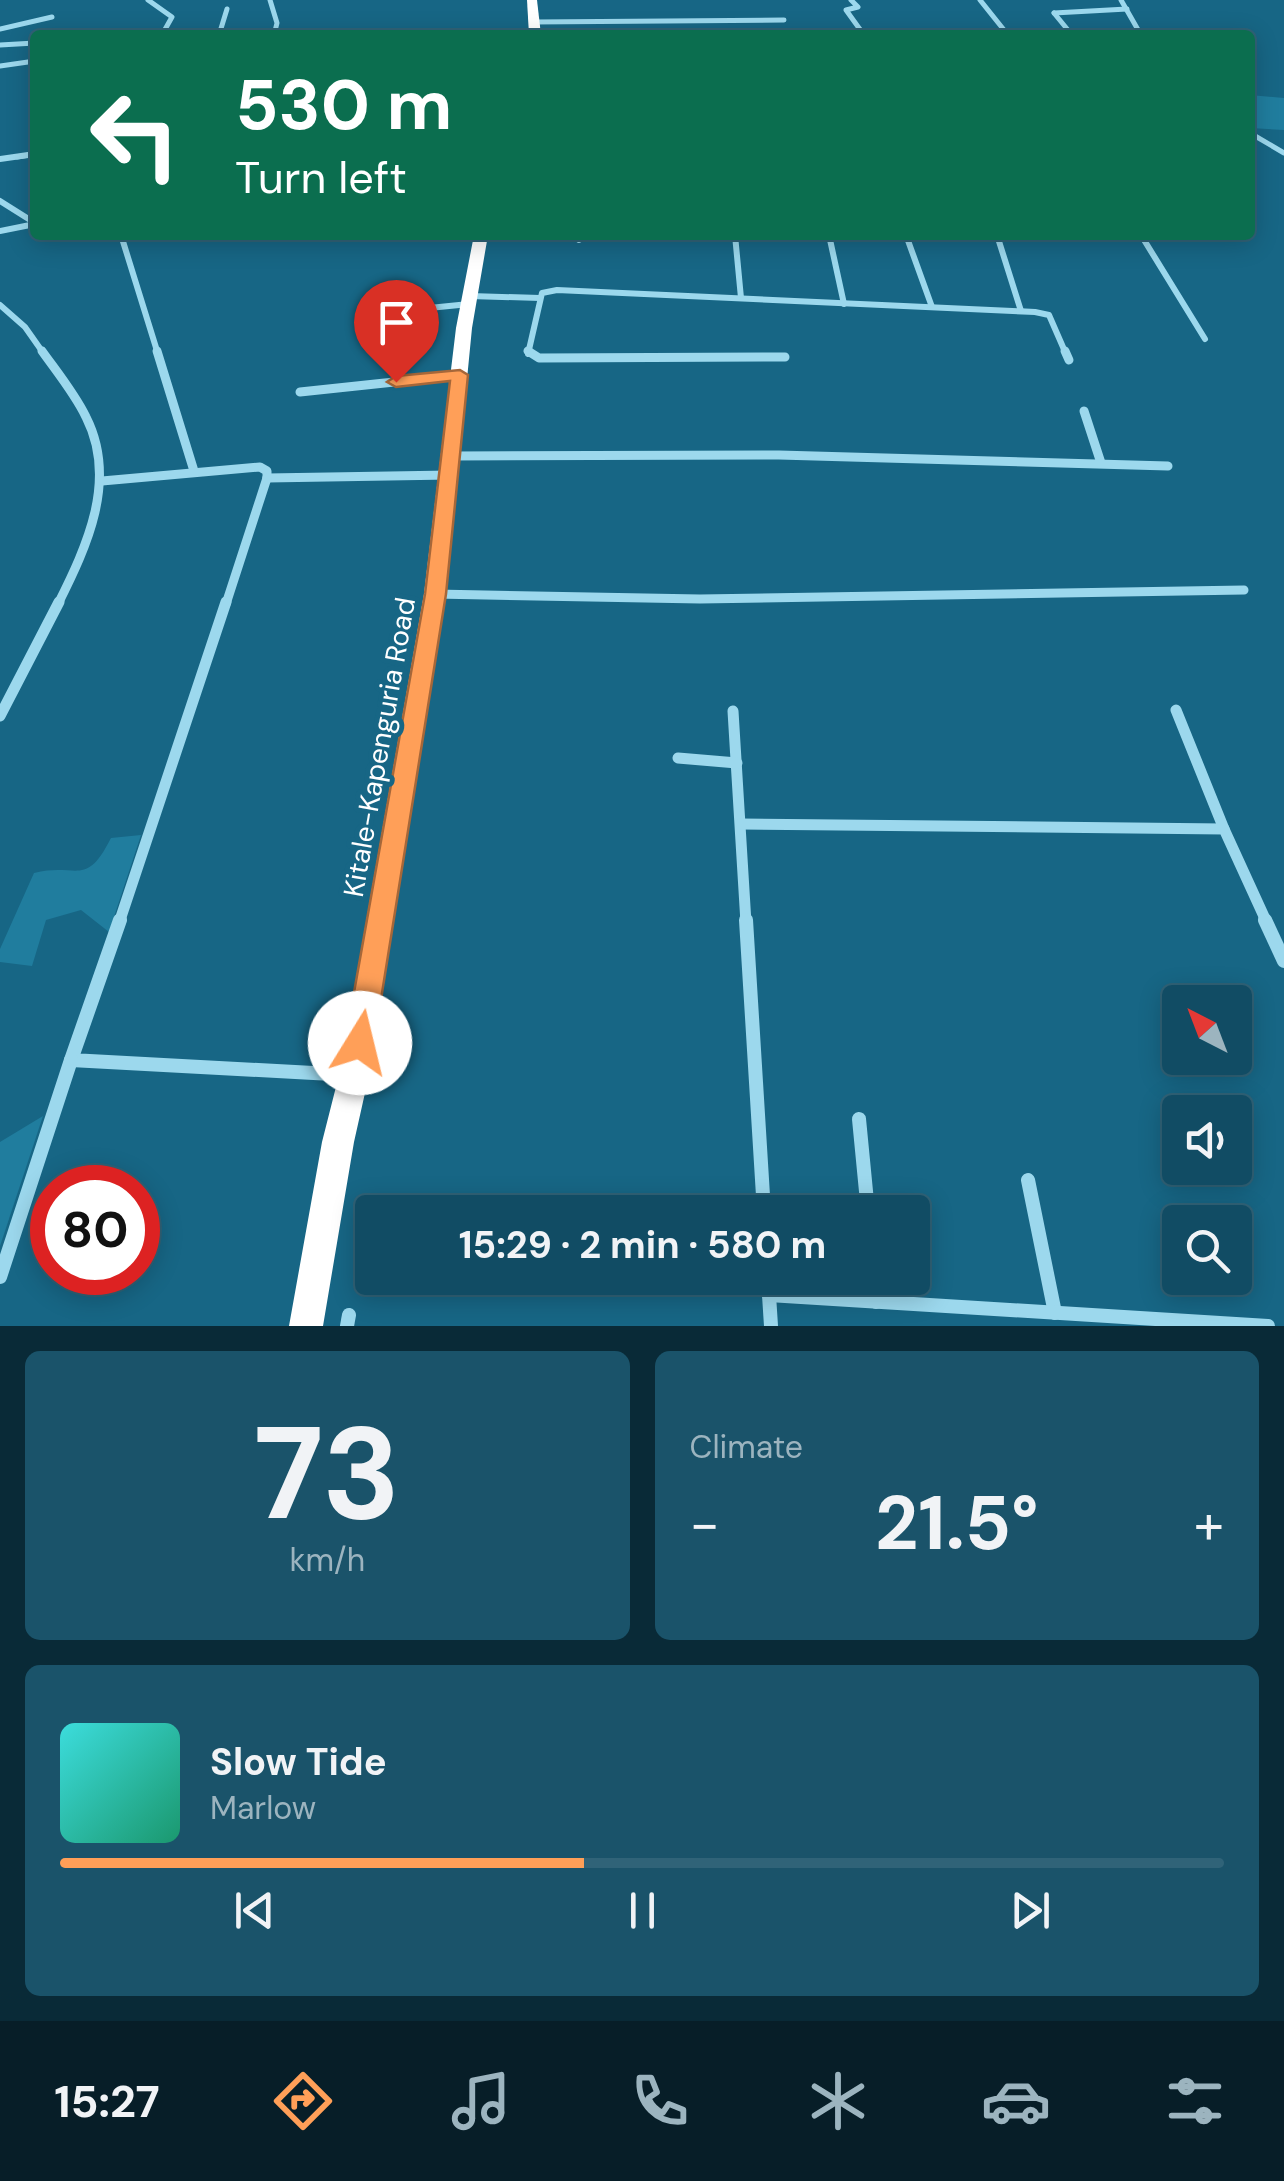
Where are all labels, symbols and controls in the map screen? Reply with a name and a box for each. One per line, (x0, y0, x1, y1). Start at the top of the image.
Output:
text: 530 m (235, 60, 452, 151)
icon: left (70, 70, 200, 200)
text: Turn left (235, 148, 407, 207)
pin (354, 280, 439, 383)
icon: arrive (369, 295, 424, 350)
street label: Kitale-Kapenguria Road (335, 594, 424, 900)
north arrow (1162, 985, 1252, 1075)
map controls (1162, 985, 1252, 1295)
position arrow (308, 991, 412, 1095)
button: sound (1162, 1095, 1252, 1185)
speed limit sign: 80 (30, 1165, 160, 1295)
button: search (1162, 1205, 1252, 1295)
text: 15:29 · 2 min · 580 m (459, 1220, 826, 1270)
text: 73 (254, 1389, 401, 1558)
text: Climate (690, 1426, 803, 1468)
text: 21.5° (875, 1475, 1038, 1572)
text: − (690, 1488, 720, 1560)
text: + (1194, 1488, 1224, 1560)
text: km/h (289, 1539, 365, 1581)
text: Slow Tide (210, 1737, 387, 1787)
text: Marlow (210, 1787, 316, 1829)
icon: previous (227, 1883, 282, 1938)
icon: pause (615, 1883, 670, 1938)
icon: next (1003, 1883, 1058, 1938)
icon: directions (268, 2066, 338, 2136)
icon: music (446, 2066, 516, 2136)
icon: phone (625, 2066, 695, 2136)
icon: climate (803, 2066, 873, 2136)
icon: car (981, 2066, 1051, 2136)
icon: filters (1160, 2066, 1230, 2136)
text: 15:27 (54, 2072, 160, 2131)

